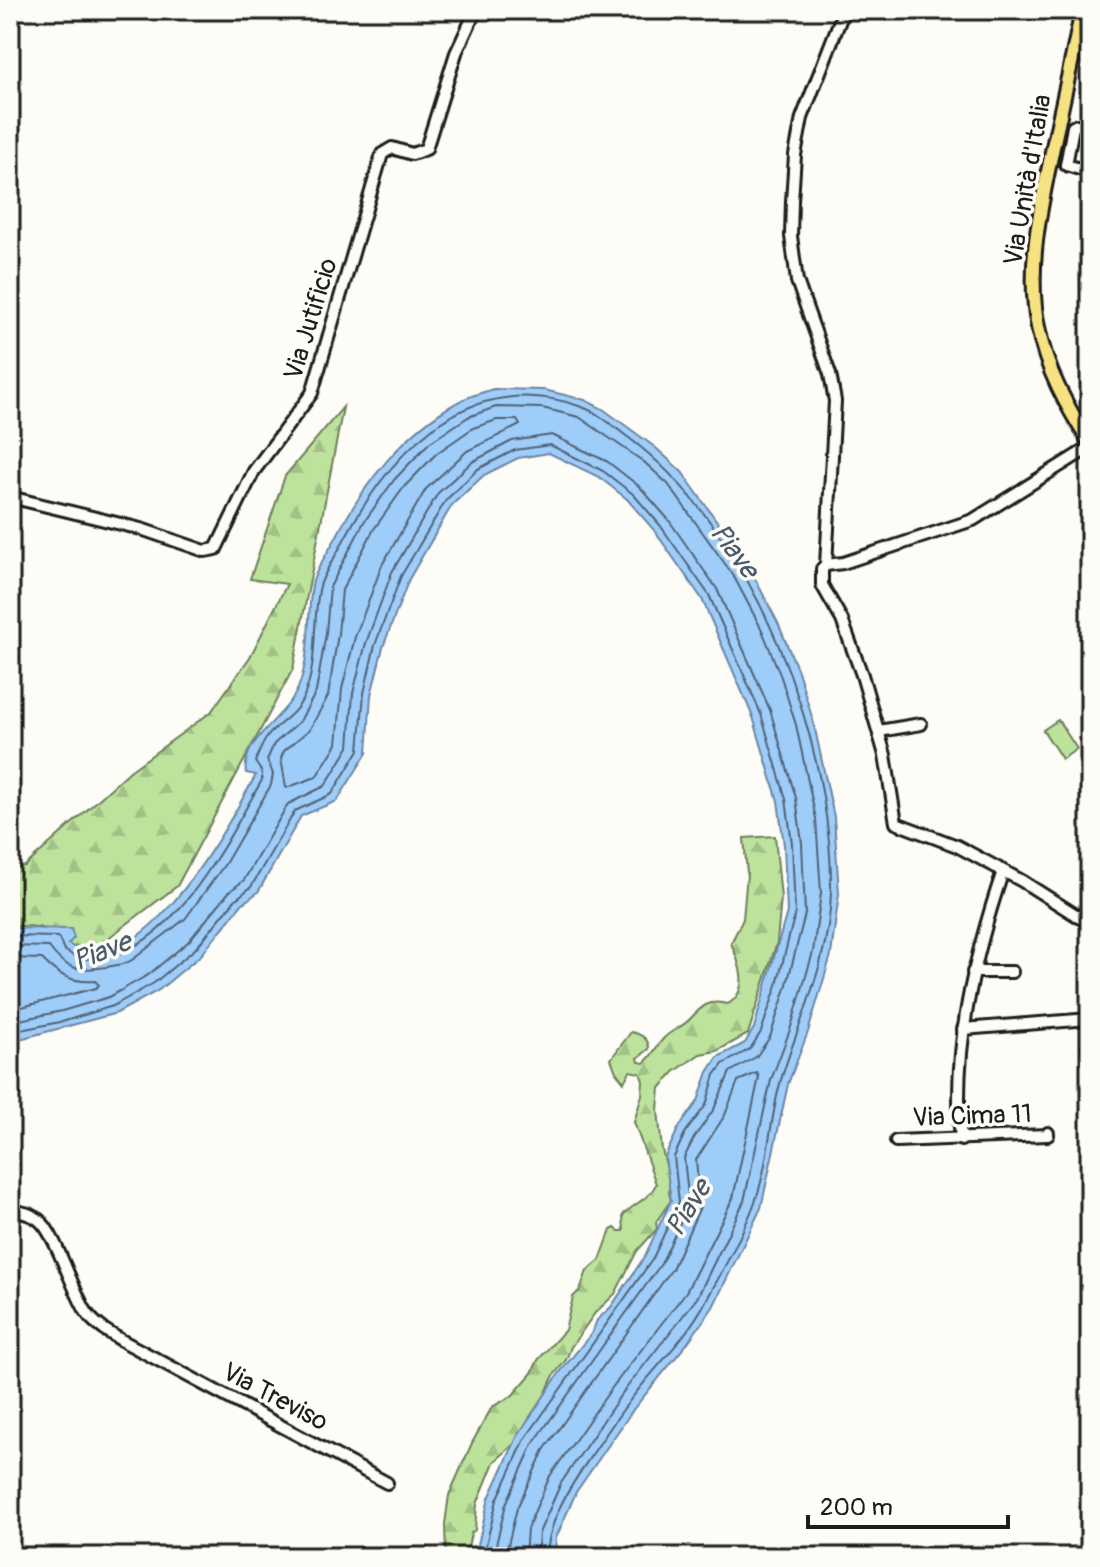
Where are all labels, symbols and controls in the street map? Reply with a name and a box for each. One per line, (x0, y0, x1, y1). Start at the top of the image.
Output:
street label: Via Unità d'Italia (997, 92, 1059, 268)
street label: Via Jutificio (277, 254, 345, 384)
water label: Piave (702, 517, 768, 588)
water label: Piave (68, 923, 139, 979)
street label: Via Cima 11 (912, 1098, 1032, 1134)
water label: Piave (658, 1171, 721, 1243)
street label: Via Treviso (217, 1356, 333, 1438)
scale bar (808, 1479, 1008, 1529)
text: 200 m (820, 1493, 893, 1522)

